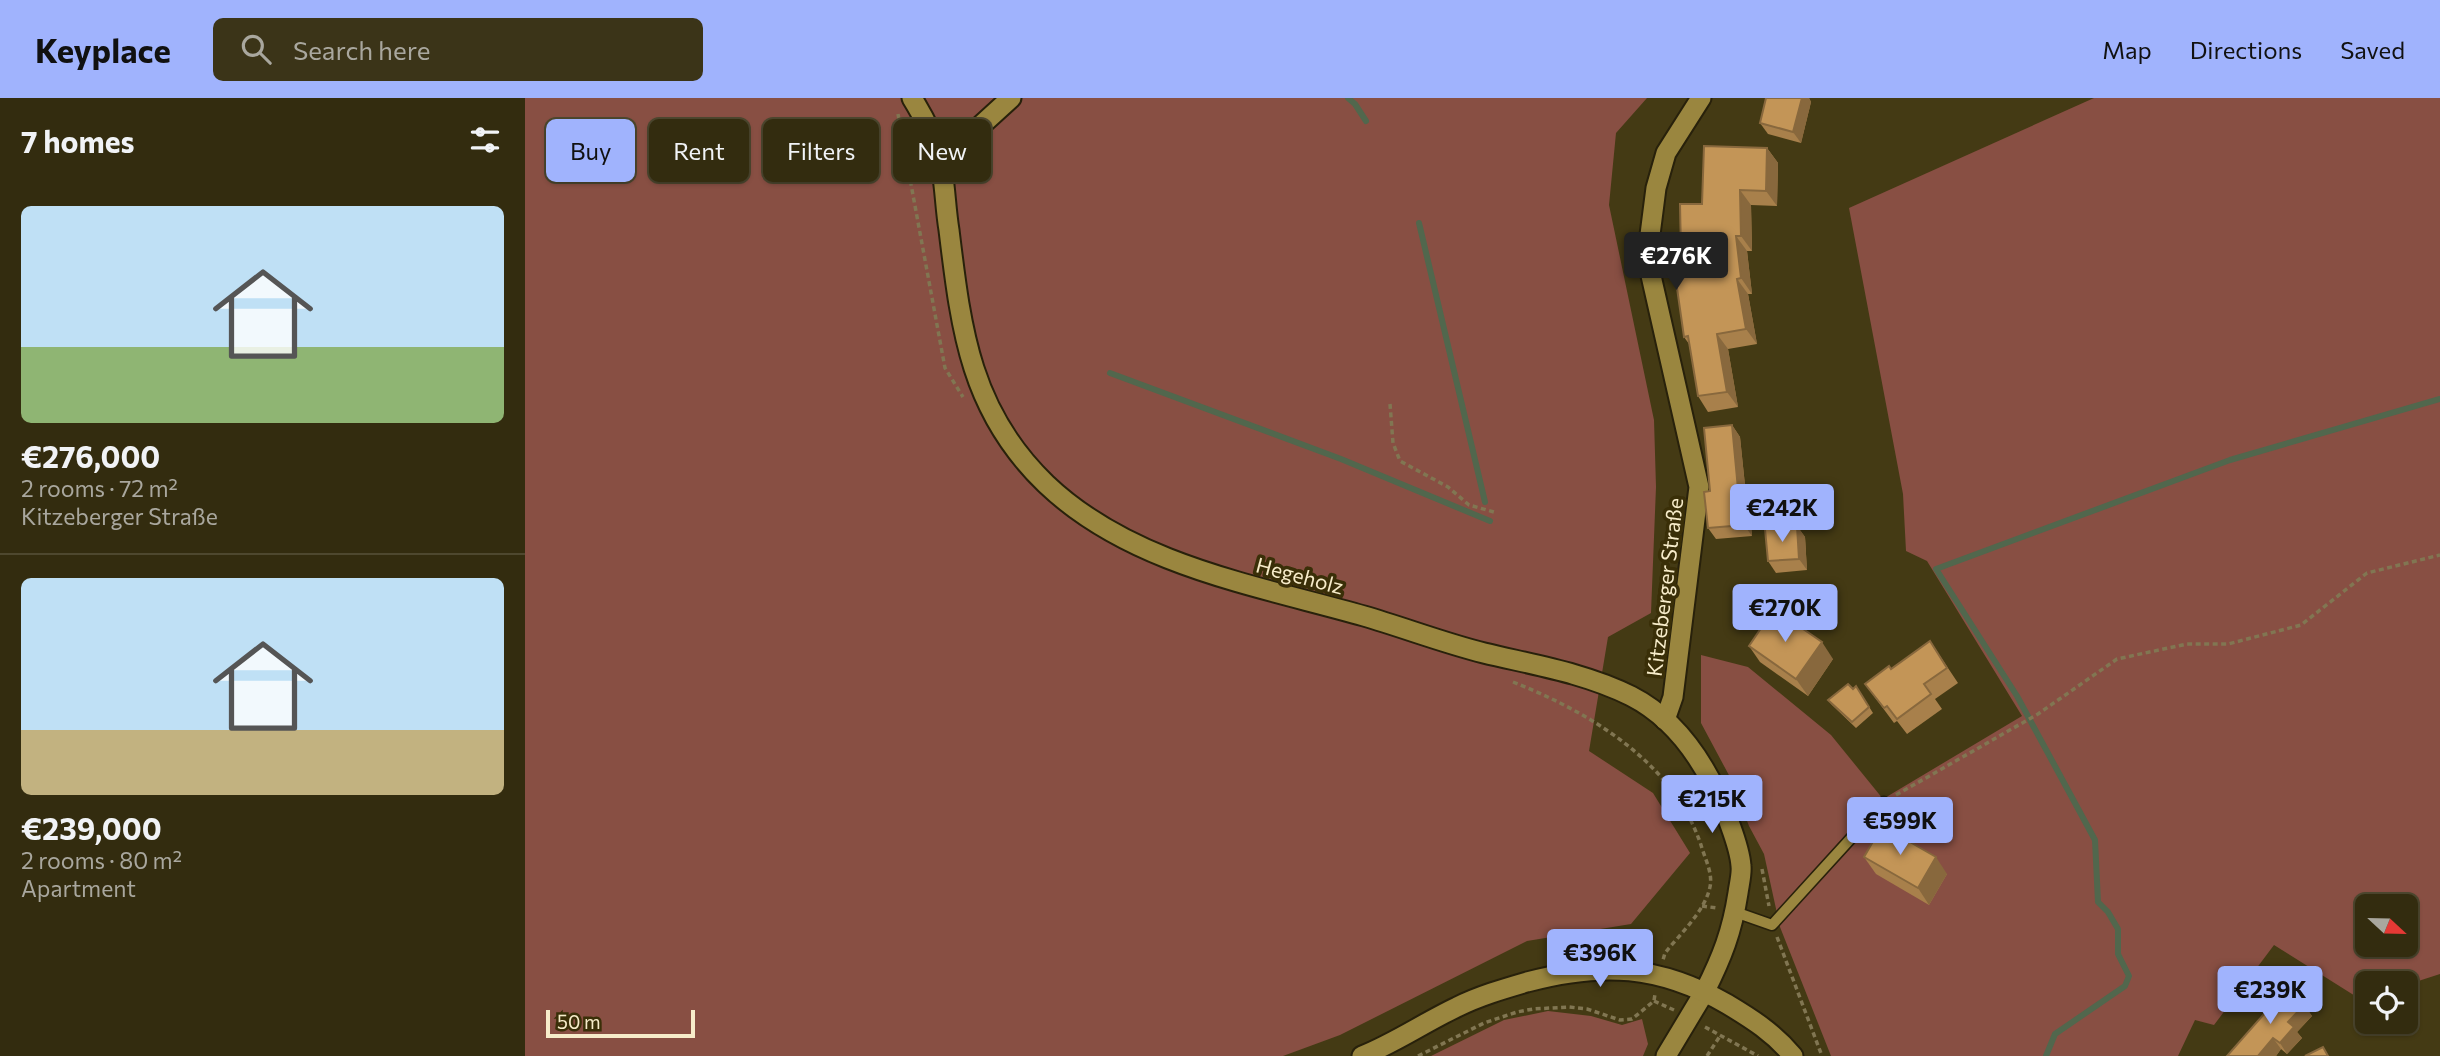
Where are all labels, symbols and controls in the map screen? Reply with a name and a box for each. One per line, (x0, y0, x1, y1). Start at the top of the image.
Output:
search box (213, 18, 703, 81)
text: Keyplace (35, 29, 171, 70)
icon: search (237, 30, 275, 68)
text: Search here (293, 34, 430, 65)
text: Map (2102, 35, 2152, 64)
text: Directions (2190, 35, 2302, 64)
text: Saved (2340, 35, 2405, 64)
chip: Buy (546, 119, 635, 182)
chip: Rent (649, 119, 749, 182)
chip: Filters (763, 119, 879, 182)
chip: New (893, 119, 991, 182)
icon: filters (466, 121, 504, 159)
text: 7 homes (21, 122, 134, 159)
pin: €276K (1627, 232, 1725, 292)
text: €276K (1640, 241, 1712, 269)
icon: home (200, 251, 326, 377)
text: €276,000 (21, 437, 160, 474)
text: 2 rooms · 72 m² (21, 474, 178, 502)
pin: €242K (1733, 484, 1831, 544)
text: €242K (1746, 493, 1818, 521)
street label: Kitzeberger Straße (1641, 496, 1687, 678)
text: Kitzeberger Straße (21, 502, 218, 530)
street label: Hegeholz (1254, 551, 1346, 599)
pin: €270K (1736, 584, 1834, 644)
text: €270K (1749, 593, 1821, 621)
icon: home (200, 623, 326, 749)
pin: €215K (1663, 776, 1761, 835)
text: €215K (1677, 784, 1747, 812)
pin: €599K (1851, 798, 1949, 857)
text: €599K (1863, 806, 1937, 834)
text: €239,000 (21, 809, 162, 846)
text: 2 rooms · 80 m² (21, 846, 182, 874)
text: Apartment (21, 874, 136, 902)
north arrow (2355, 894, 2419, 957)
map controls (2355, 894, 2418, 1034)
pin: €396K (1551, 930, 1649, 989)
text: €396K (1563, 938, 1637, 966)
pin: €239K (2221, 967, 2319, 1026)
button: locate (2355, 971, 2418, 1034)
text: €239K (2234, 975, 2306, 1003)
scale bar (546, 1007, 695, 1039)
text: 50 m (557, 1010, 601, 1033)

